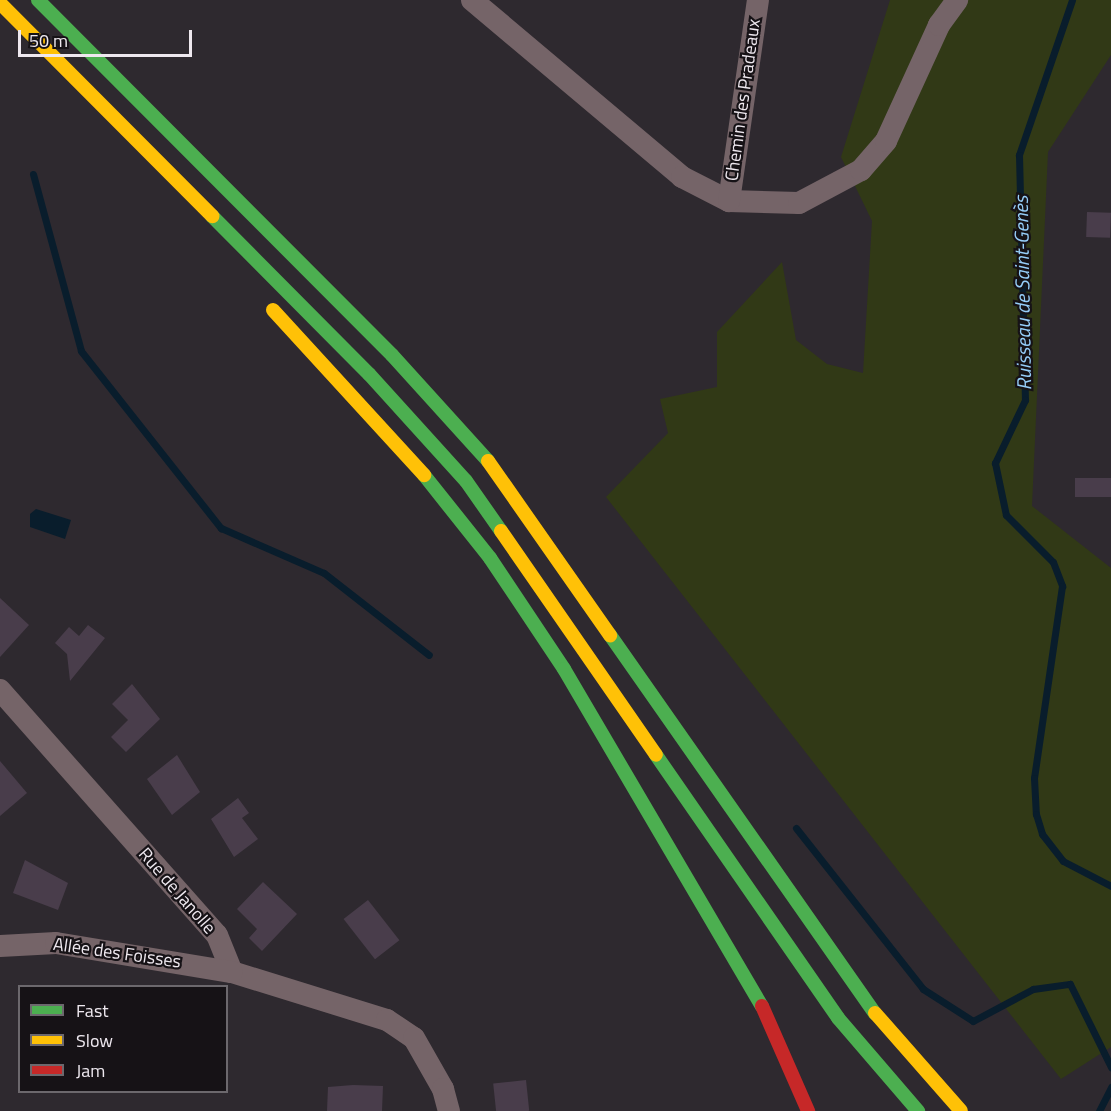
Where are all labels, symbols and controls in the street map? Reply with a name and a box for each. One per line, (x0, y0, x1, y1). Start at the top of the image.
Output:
scale bar (21, 18, 195, 56)
street label: Chemin des Pradeaux (721, 18, 765, 182)
text: 50 m (29, 27, 68, 54)
water label: Ruisseau de Saint-Genès (1008, 195, 1036, 391)
street label: Rue de Janolle (134, 844, 220, 938)
street label: Allée des Foisses (52, 933, 182, 973)
legend (18, 985, 228, 1093)
text: Fast (76, 997, 109, 1024)
text: Slow (76, 1027, 113, 1054)
text: Jam (76, 1057, 105, 1084)

